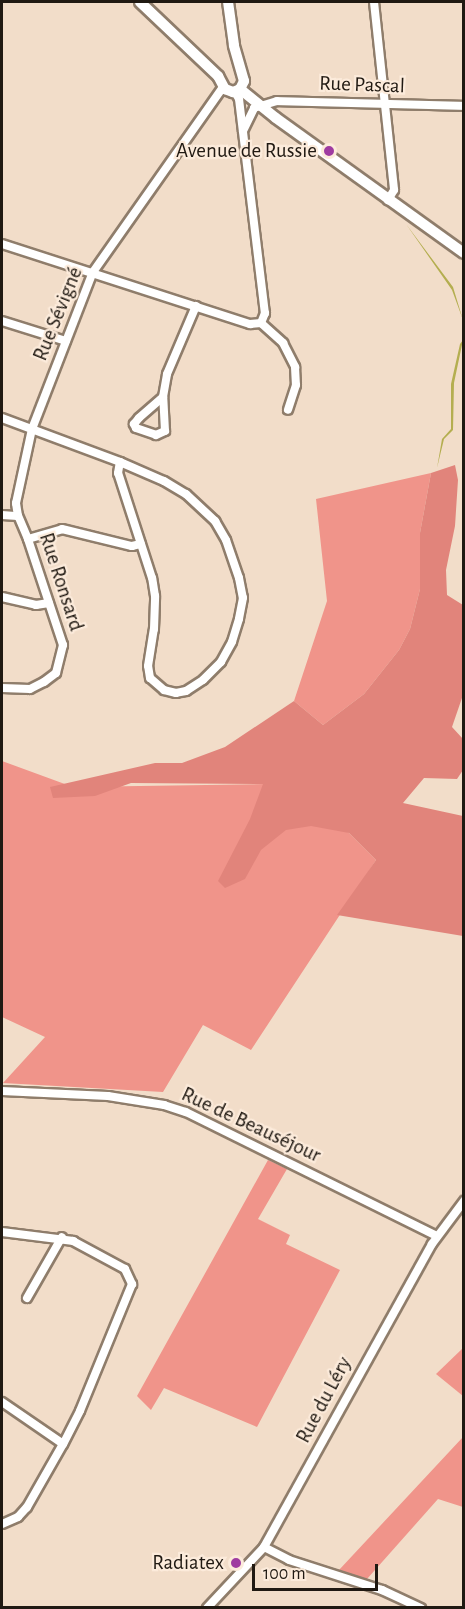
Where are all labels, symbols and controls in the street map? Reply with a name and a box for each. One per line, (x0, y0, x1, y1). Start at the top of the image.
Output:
street label: Rue Pascal (319, 71, 405, 99)
place label: Avenue de Russie (176, 138, 317, 164)
marker: Avenue de Russie (322, 144, 336, 158)
street label: Rue Sévigné (28, 263, 88, 365)
street label: Rue Ronsard (33, 530, 89, 634)
street label: Rue de Beauséjour (177, 1082, 325, 1168)
street label: Rue du Léry (291, 1352, 357, 1448)
place label: Radiatex (152, 1550, 224, 1576)
scale bar (255, 1552, 381, 1590)
marker: Radiatex (229, 1556, 243, 1570)
text: 100 m (263, 1565, 306, 1583)

